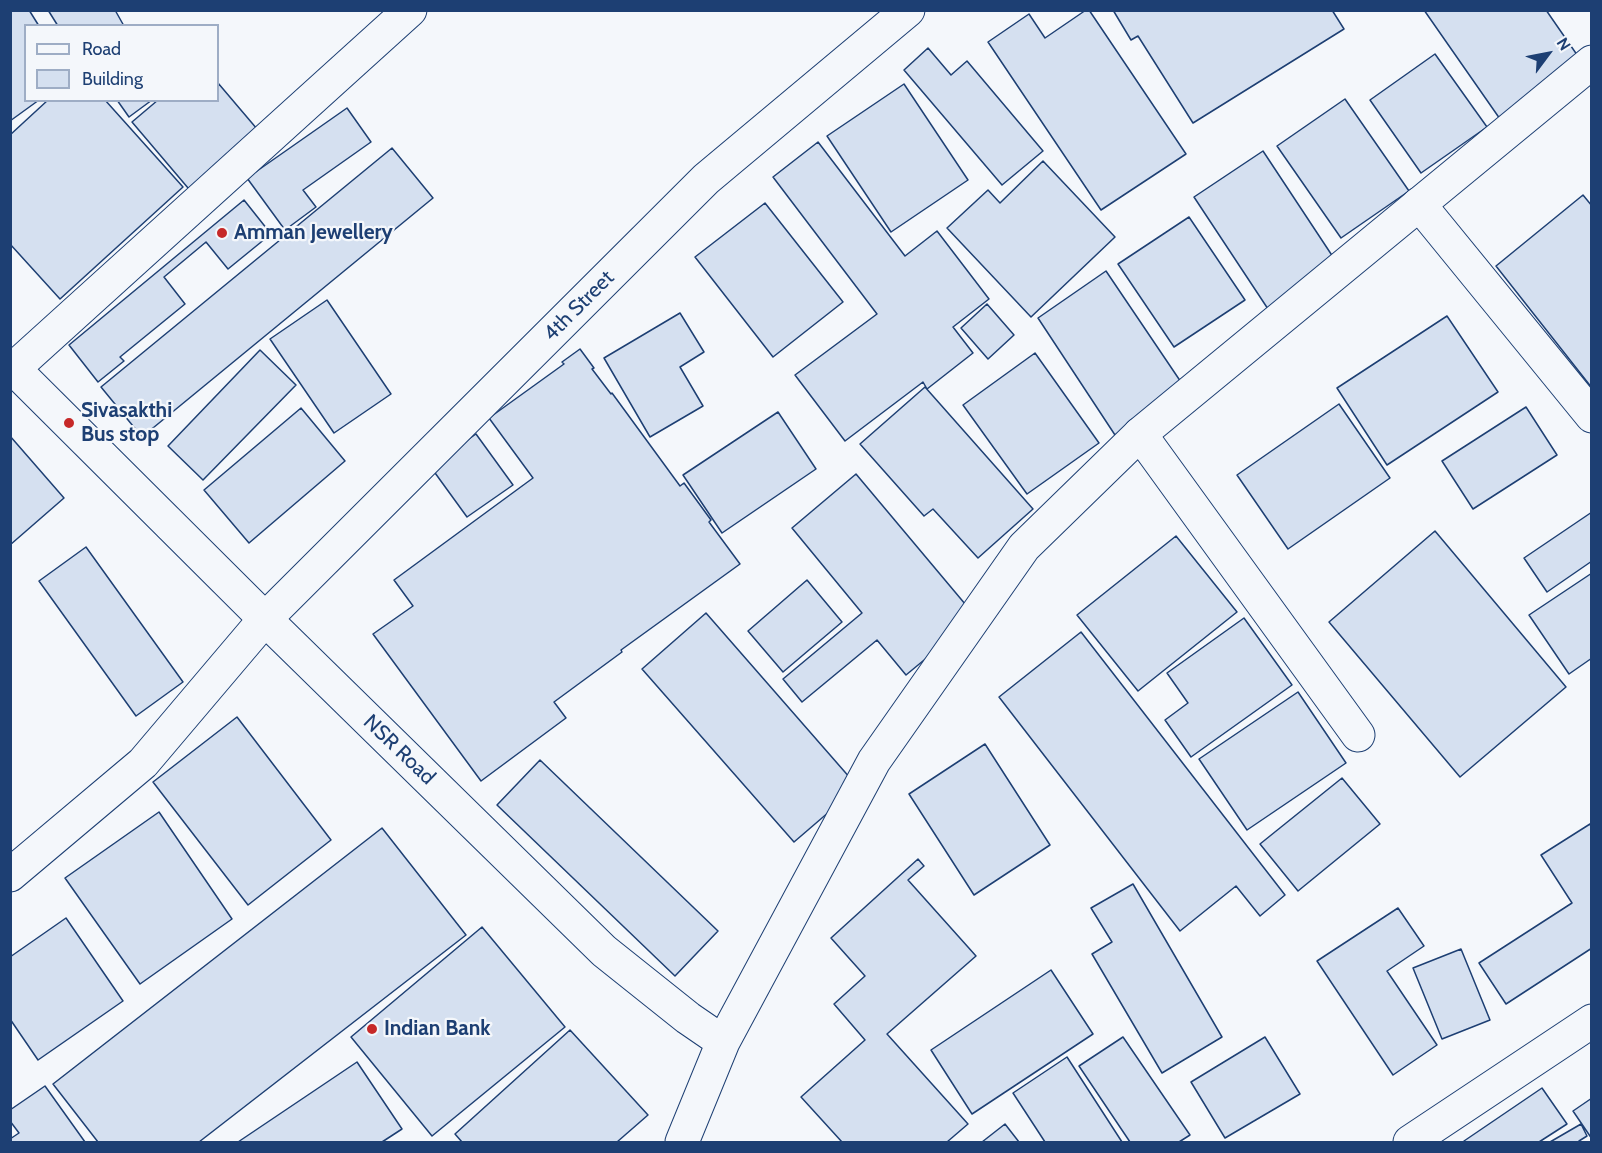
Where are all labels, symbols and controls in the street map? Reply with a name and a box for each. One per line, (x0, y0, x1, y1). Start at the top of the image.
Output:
legend (24, 24, 219, 102)
north arrow (1518, 24, 1578, 84)
text: N (1553, 34, 1575, 54)
text: Road (82, 38, 121, 60)
text: Building (82, 68, 143, 90)
place label: Amman Jewellery (234, 220, 393, 246)
marker: Amman Jewellery (215, 226, 229, 240)
street label: 4th Street (539, 266, 619, 346)
place label: Sivasakthi Bus stop (81, 398, 172, 448)
marker: Sivasakthi Bus stop (62, 416, 76, 430)
street label: NSR Road (358, 710, 440, 790)
place label: Indian Bank (384, 1016, 491, 1042)
marker: Indian Bank (365, 1022, 379, 1036)

